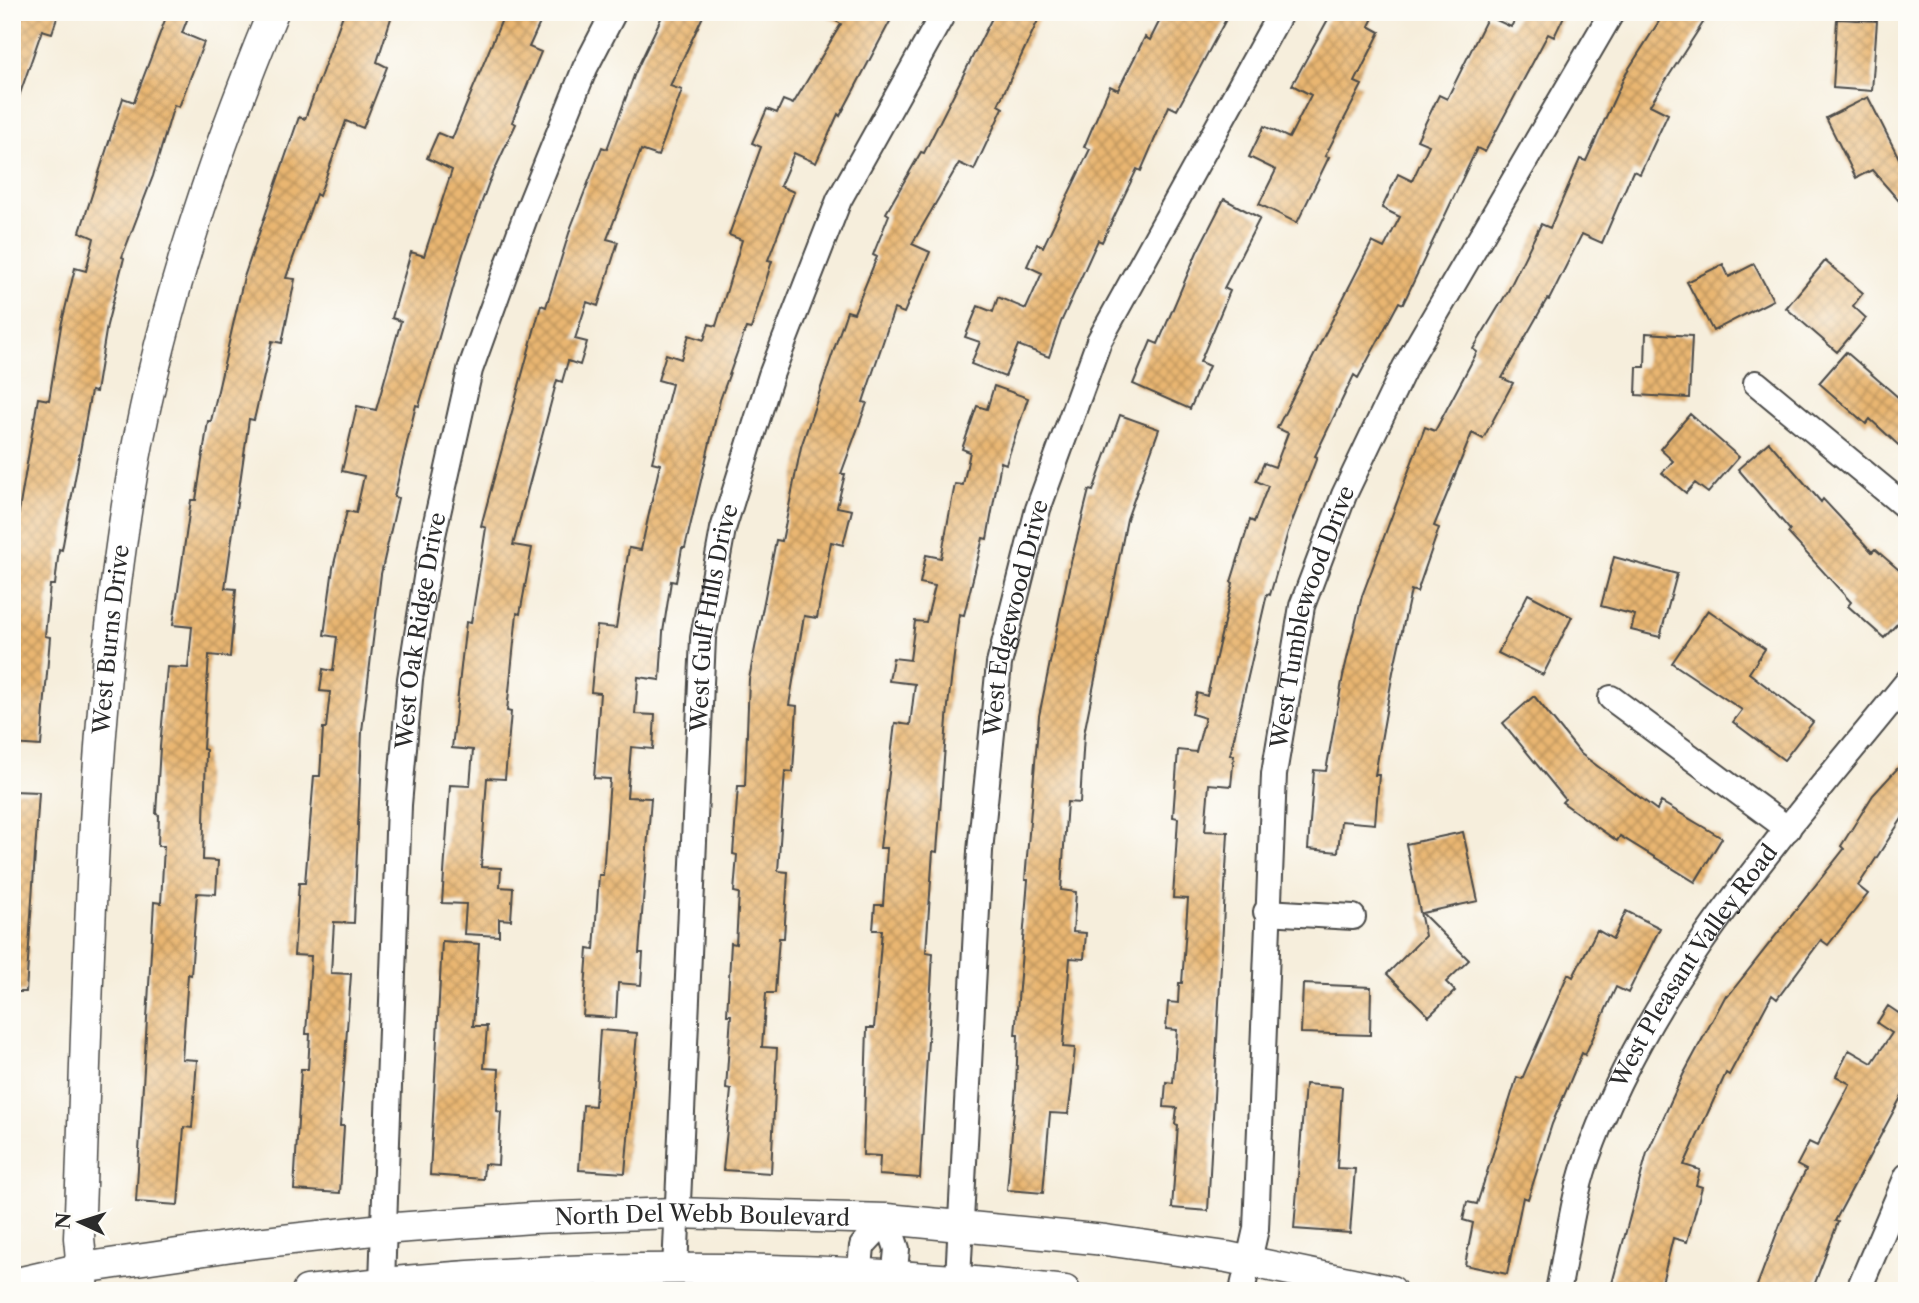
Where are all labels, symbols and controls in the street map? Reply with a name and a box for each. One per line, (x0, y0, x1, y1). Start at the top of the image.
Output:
street label: West Tumblewood Drive (1264, 481, 1360, 751)
street label: West Edgewood Drive (978, 495, 1054, 738)
street label: West Gulf Hills Drive (685, 500, 744, 733)
street label: West Oak Ridge Drive (390, 510, 452, 751)
street label: West Burns Drive (87, 543, 135, 736)
street label: West Pleasant Valley Road (1604, 839, 1783, 1093)
north arrow (46, 1188, 116, 1258)
street label: North Del Webb Boulevard (554, 1199, 850, 1232)
text: N (51, 1212, 76, 1230)

